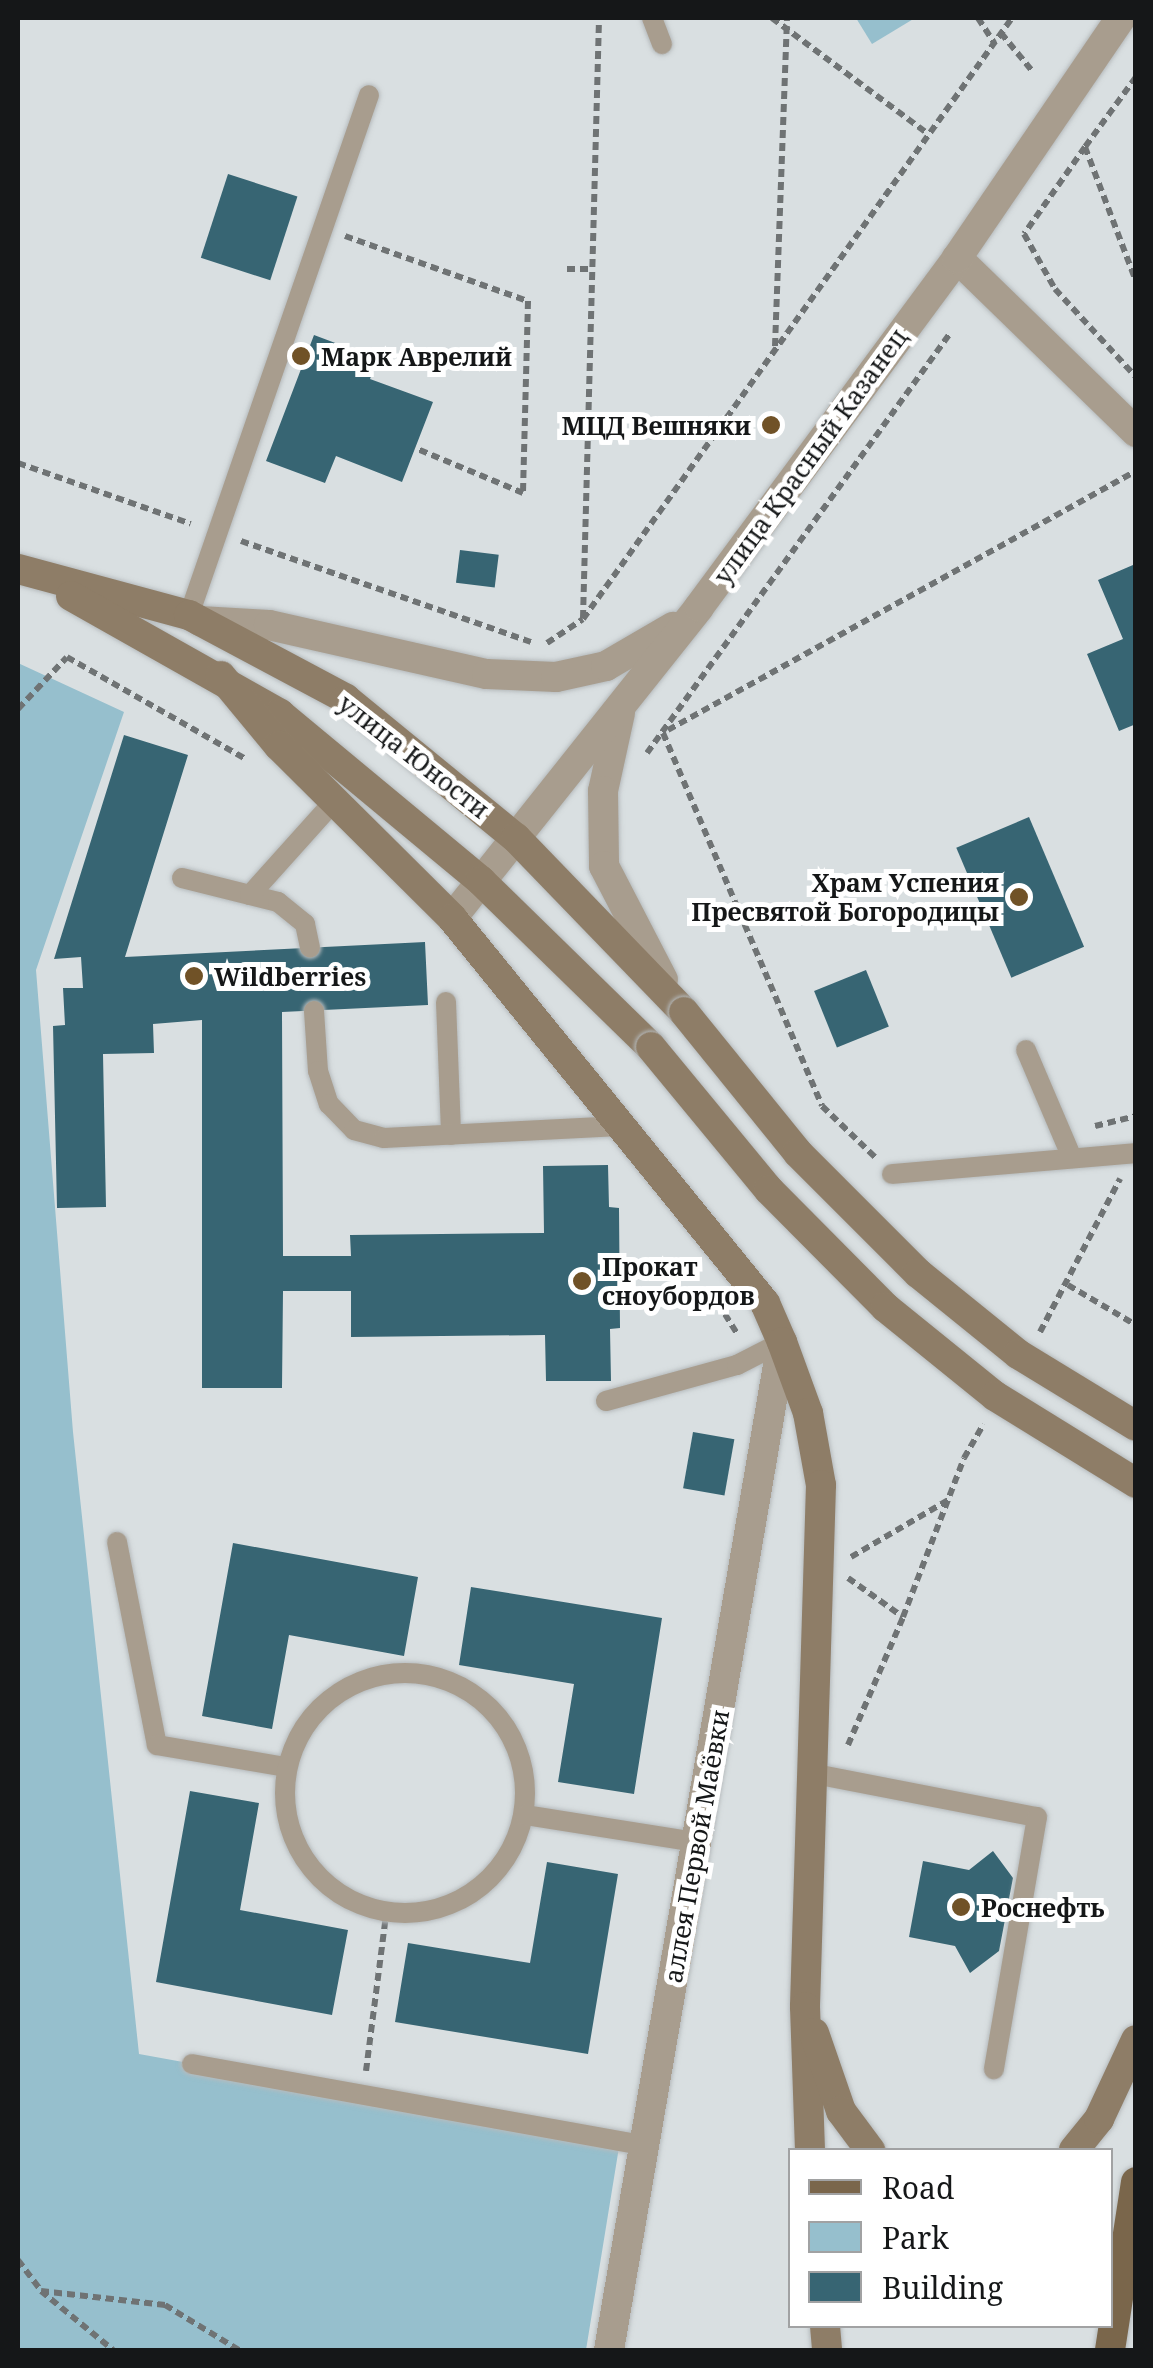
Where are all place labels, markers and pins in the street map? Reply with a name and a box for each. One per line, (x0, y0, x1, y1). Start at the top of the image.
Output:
place label: Марк Аврелий (321, 341, 512, 371)
marker: Марк Аврелий (290, 345, 312, 367)
place label: МЦД Вешняки (562, 410, 751, 440)
marker: МЦД Вешняки (760, 414, 782, 436)
place label: Храм Успения Пресвятой Богородицы (691, 868, 999, 927)
marker: Храм Успения Пресвятой Богородицы (1008, 886, 1030, 908)
place label: Wildberries (214, 961, 366, 991)
marker: Wildberries (183, 965, 205, 987)
place label: Прокат сноубордов (602, 1252, 755, 1311)
marker: Прокат сноубордов (571, 1270, 593, 1292)
place label: Роснефть (981, 1892, 1105, 1922)
marker: Роснефть (950, 1896, 972, 1918)

